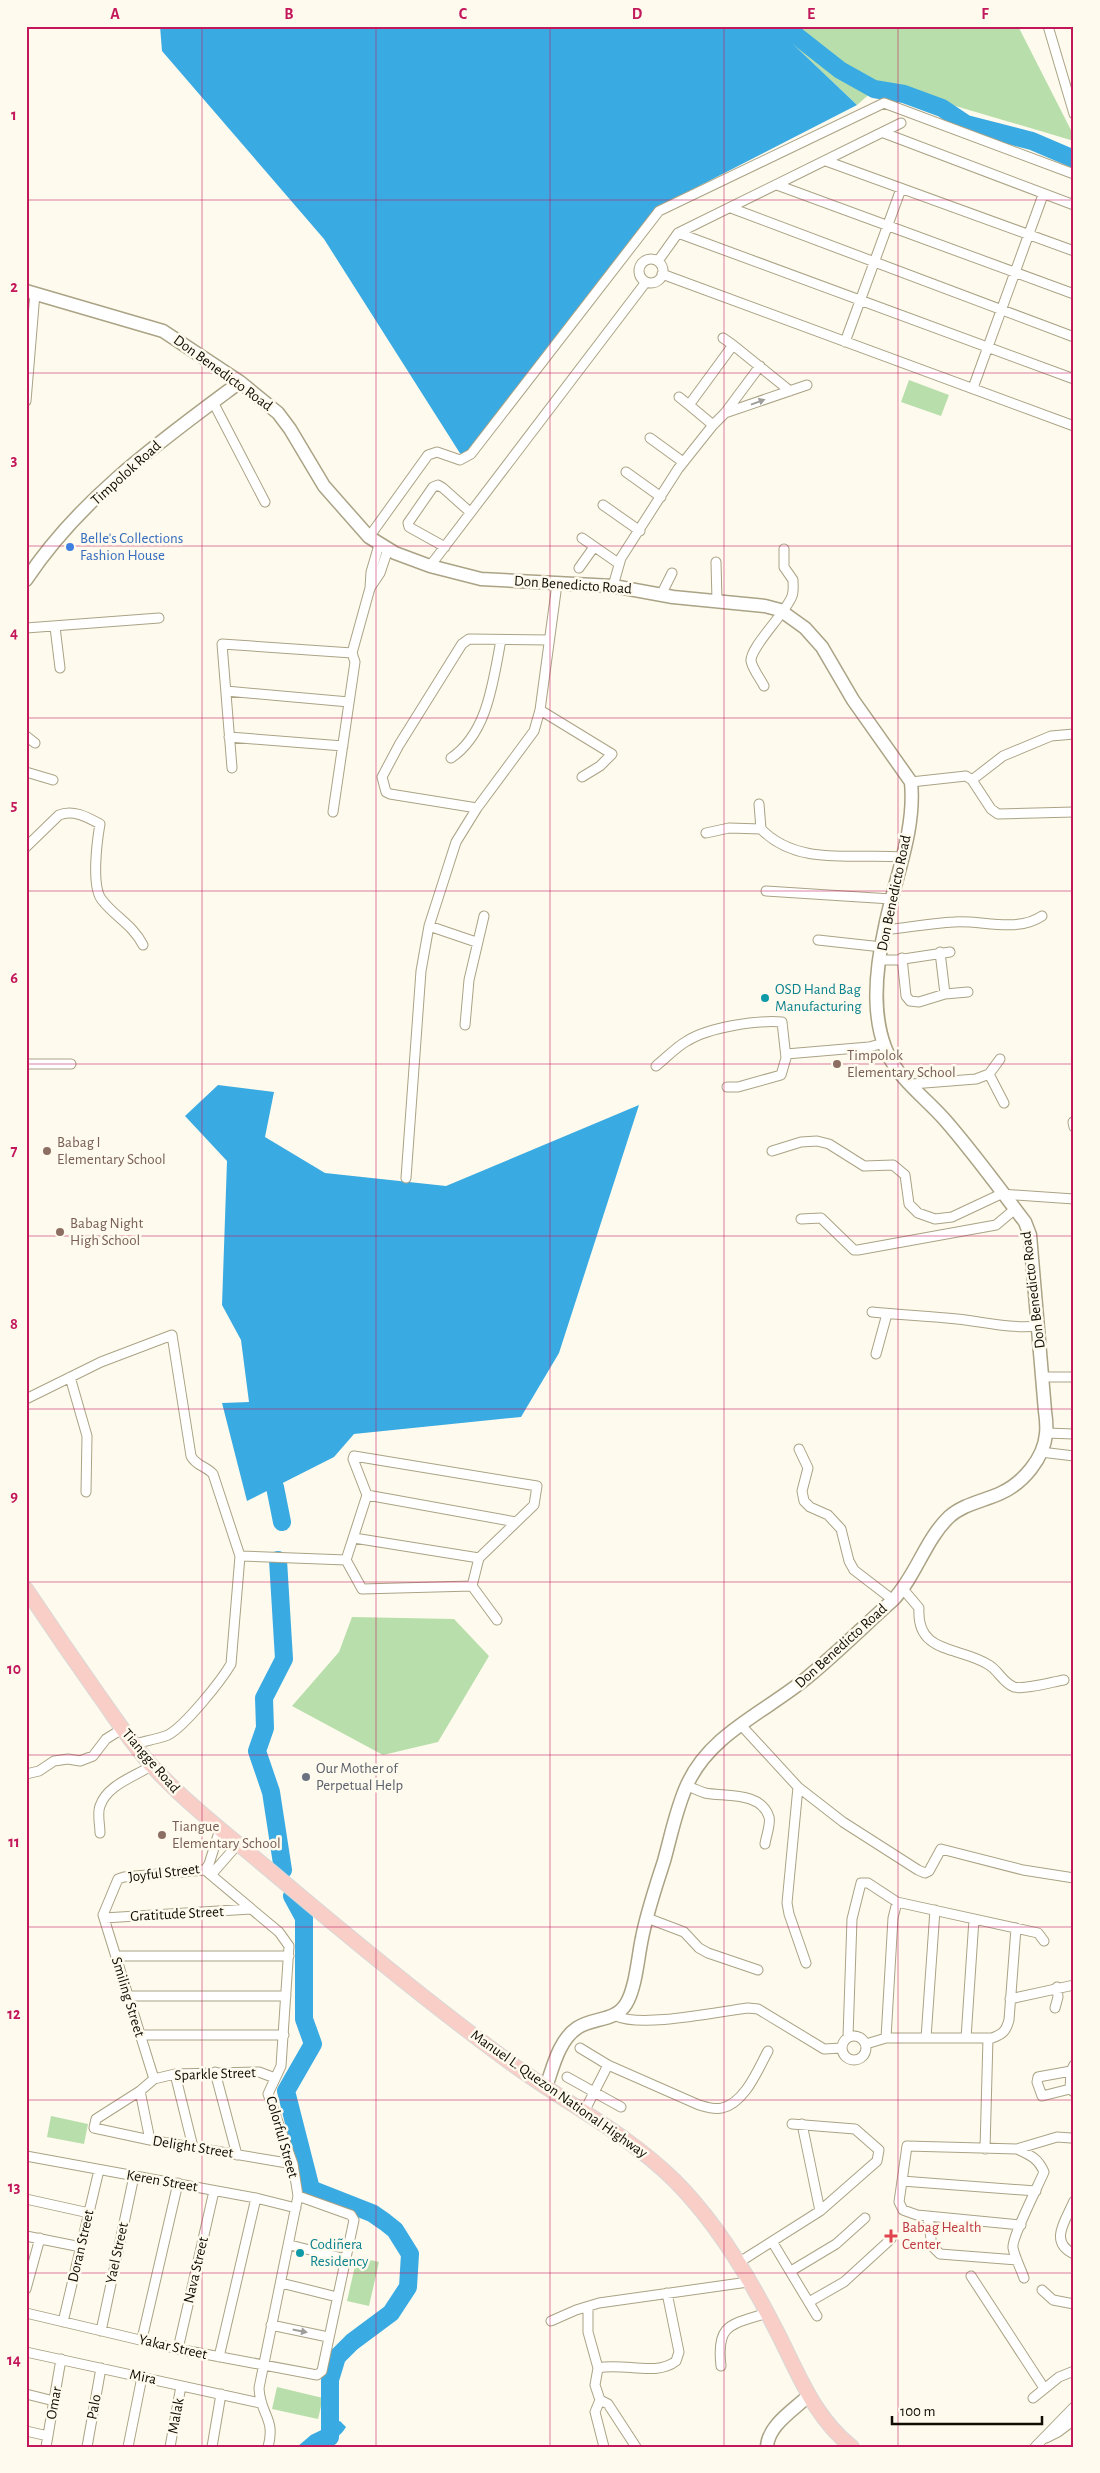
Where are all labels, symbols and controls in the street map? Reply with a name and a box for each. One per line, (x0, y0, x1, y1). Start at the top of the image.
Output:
text: A (110, 6, 120, 22)
text: B (284, 6, 294, 22)
text: C (459, 6, 468, 22)
text: D (632, 6, 643, 22)
text: E (807, 6, 815, 22)
text: F (981, 6, 989, 22)
text: 1 (11, 107, 17, 123)
text: 2 (10, 279, 18, 295)
street label: Don Benedicto Road (171, 332, 275, 414)
one-way arrow (750, 398, 765, 405)
street label: Timpolok Road (88, 438, 164, 508)
text: 3 (11, 452, 18, 468)
place label: Belle's Collections Fashion House (80, 531, 183, 563)
marker: Belle's Collections Fashion House (64, 541, 76, 553)
street label: Don Benedicto Road (514, 573, 633, 597)
text: 4 (10, 625, 18, 641)
text: 5 (11, 797, 18, 813)
street label: Don Benedicto Road (874, 833, 914, 952)
text: 6 (10, 970, 18, 986)
place label: OSD Hand Bag Manufacturing (775, 982, 862, 1014)
marker: OSD Hand Bag Manufacturing (759, 992, 771, 1004)
place label: Timpolok Elementary School (847, 1048, 956, 1080)
marker: Timpolok Elementary School (831, 1058, 843, 1070)
place label: Babag I Elementary School (57, 1135, 166, 1167)
text: 7 (11, 1143, 18, 1159)
marker: Babag I Elementary School (41, 1145, 53, 1157)
place label: Babag Night High School (70, 1216, 143, 1248)
marker: Babag Night High School (54, 1226, 66, 1238)
street label: Don Benedicto Road (1018, 1230, 1048, 1349)
text: 8 (10, 1316, 18, 1332)
text: 9 (10, 1488, 18, 1504)
street label: Don Benedicto Road (792, 1601, 890, 1691)
text: 10 (7, 1661, 21, 1677)
street label: Tiangge Road (119, 1726, 183, 1796)
place label: Our Mother of Perpetual Help (316, 1761, 403, 1793)
marker: Our Mother of Perpetual Help (300, 1771, 312, 1783)
place label: Tiangue Elementary School (172, 1819, 281, 1851)
marker: Tiangue Elementary School (156, 1829, 168, 1841)
text: 11 (8, 1834, 20, 1850)
street label: Joyful Street (128, 1861, 201, 1885)
street label: Gratitude Street (130, 1904, 224, 1924)
street label: Smiling Street (109, 1955, 147, 2039)
text: 12 (7, 2006, 21, 2022)
street label: Manuel L. Quezon National Highway (468, 2027, 650, 2161)
street label: Sparkle Street (174, 2065, 256, 2083)
street label: Colorful Street (263, 2094, 301, 2180)
street label: Delight Street (152, 2133, 235, 2161)
street label: Keren Street (125, 2167, 199, 2195)
text: 13 (8, 2179, 20, 2195)
street label: Doran Street (65, 2208, 97, 2284)
place label: Babag Health Center (902, 2220, 982, 2252)
street label: Yael Street (103, 2221, 131, 2285)
marker: Babag Health Center (884, 2229, 898, 2243)
street label: Nava Street (181, 2235, 211, 2305)
place label: Codiñera Residency (310, 2237, 369, 2269)
marker: Codiñera Residency (294, 2247, 306, 2259)
one-way arrow (292, 2327, 307, 2335)
street label: Yakar Street (137, 2332, 209, 2362)
text: 14 (7, 2352, 21, 2368)
street label: Mira (128, 2367, 158, 2387)
street label: Omar (44, 2385, 64, 2421)
street label: Palo (84, 2393, 104, 2421)
scale bar (892, 2393, 1042, 2425)
street label: Malak (165, 2397, 187, 2435)
text: 100 m (900, 2404, 935, 2419)

